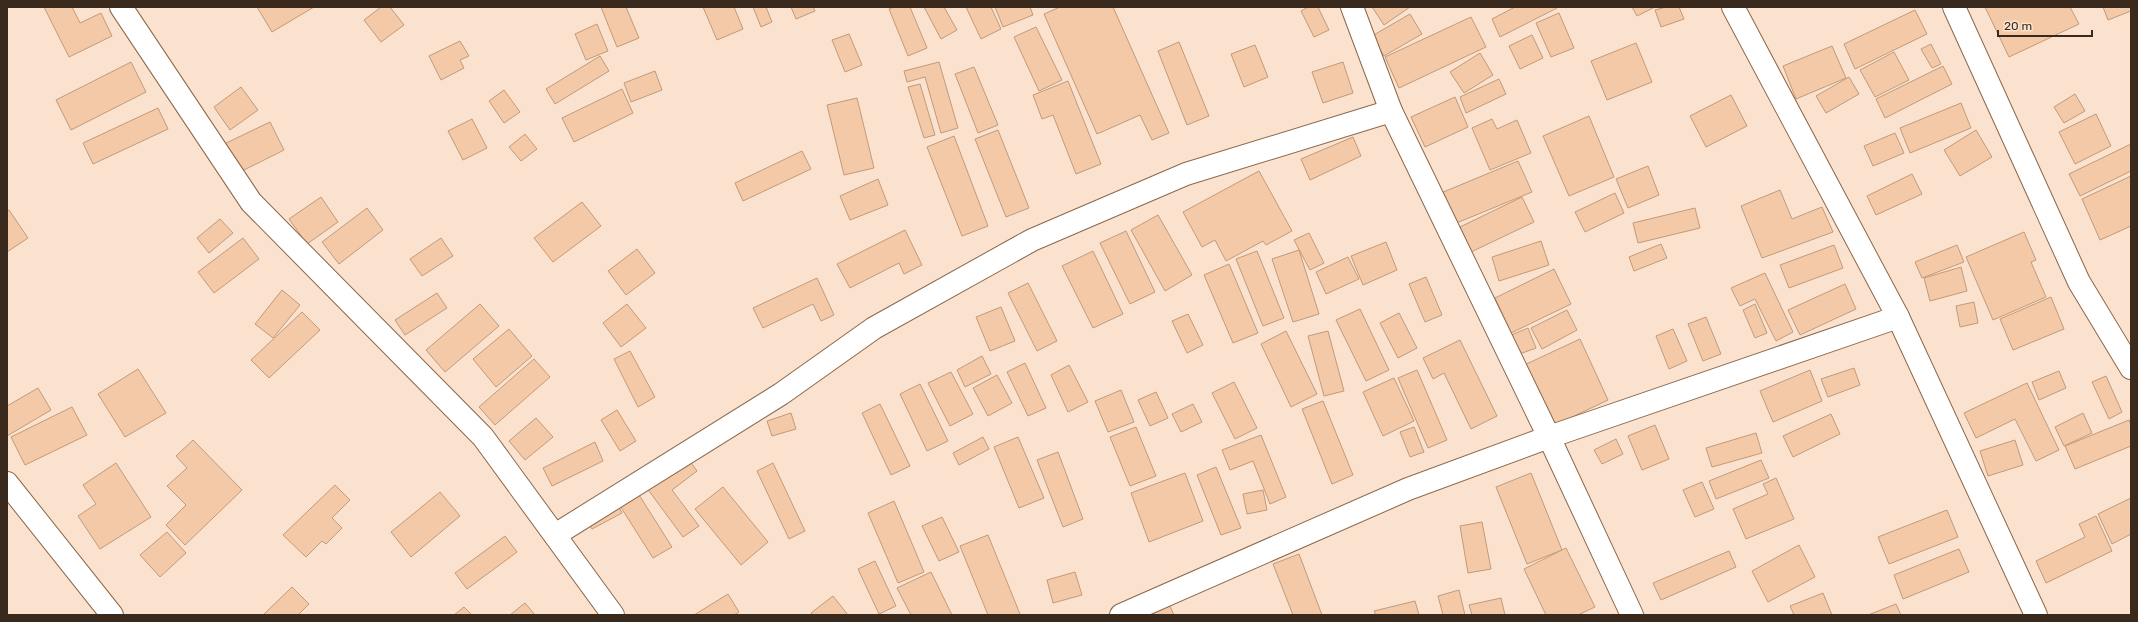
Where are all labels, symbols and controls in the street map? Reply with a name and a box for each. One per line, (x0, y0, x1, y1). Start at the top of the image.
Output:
scale bar (1998, 12, 2092, 38)
text: 20 m (2004, 19, 2032, 33)

